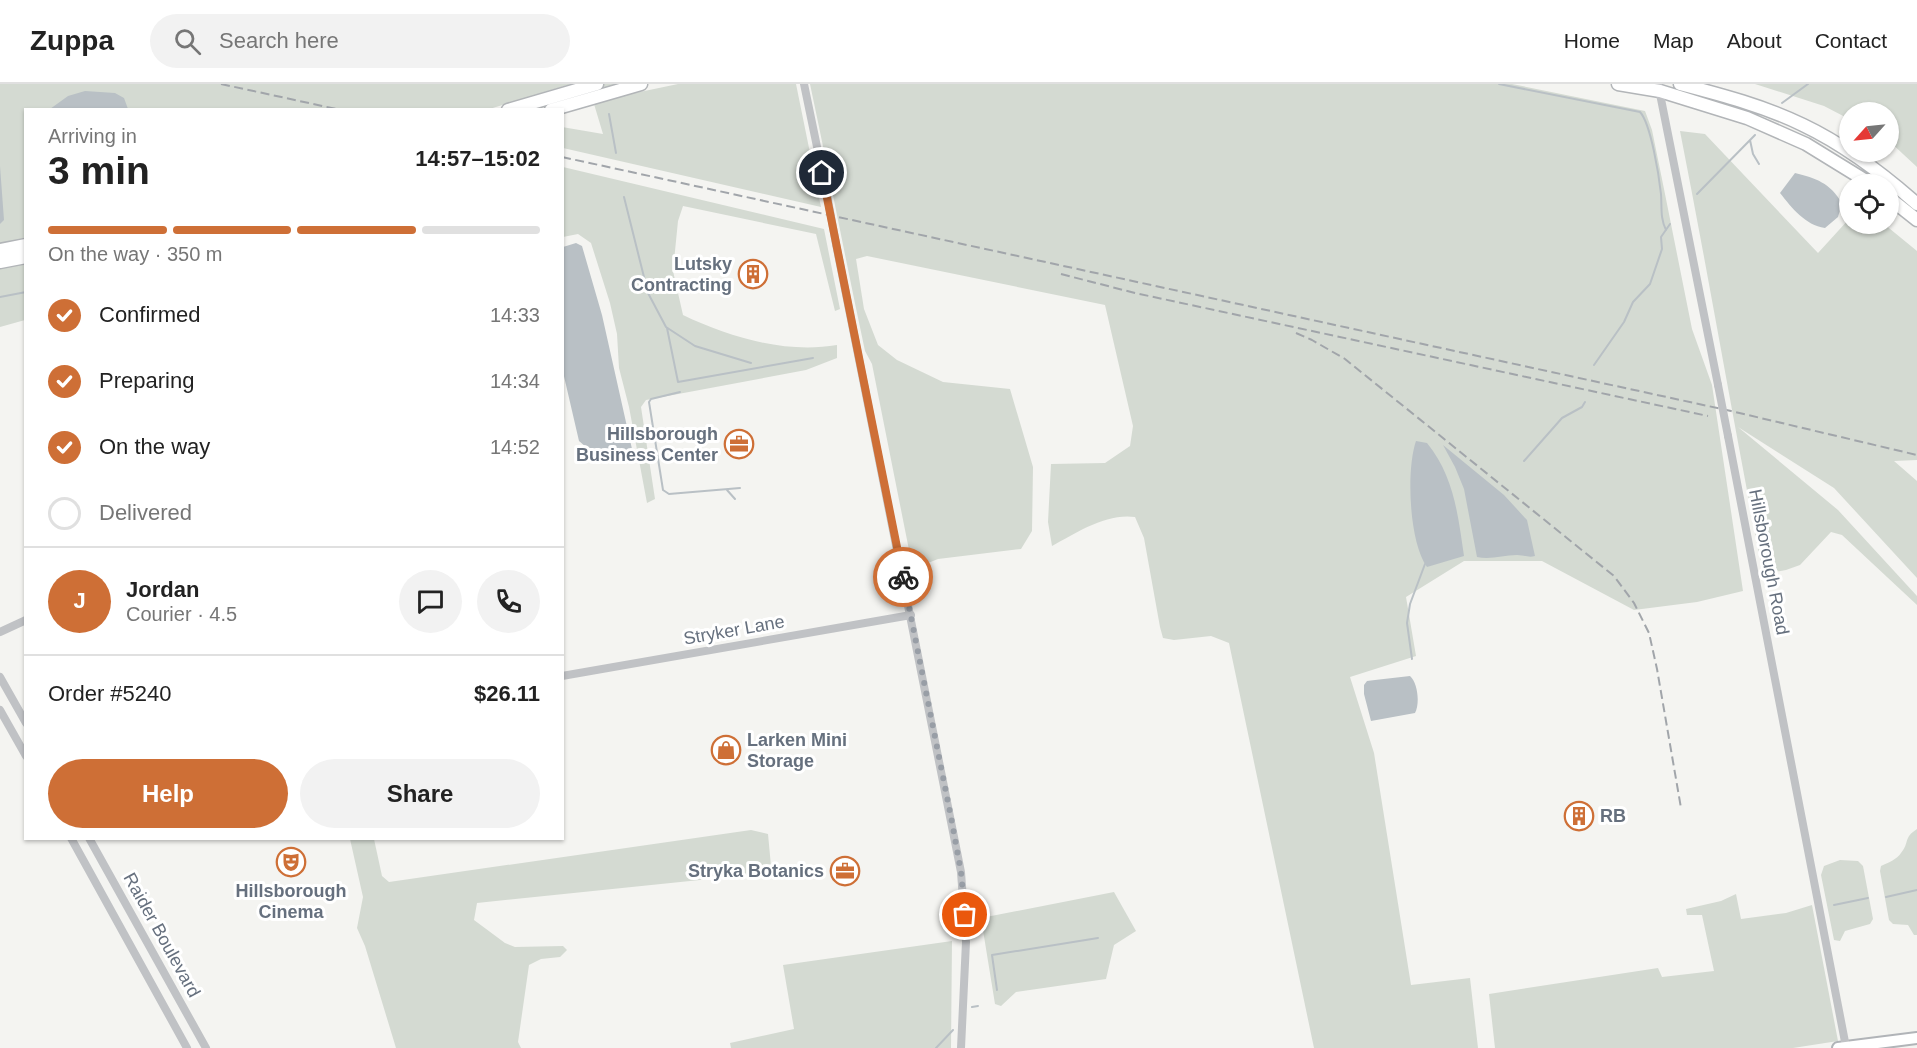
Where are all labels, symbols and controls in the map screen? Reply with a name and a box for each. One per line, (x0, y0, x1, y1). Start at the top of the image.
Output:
search box (150, 14, 570, 68)
text: Zuppa (30, 25, 114, 56)
icon: search (171, 25, 204, 58)
text: Search here (219, 28, 339, 53)
text: Home (1564, 29, 1620, 52)
text: Map (1653, 29, 1694, 52)
text: About (1727, 29, 1782, 52)
text: Contact (1815, 29, 1887, 52)
north arrow (1839, 102, 1899, 162)
map controls (1839, 102, 1899, 234)
text: Arriving in (48, 125, 137, 147)
text: 14:57–15:02 (415, 146, 540, 171)
pin (796, 147, 847, 198)
text: 3 min (48, 149, 150, 192)
icon: home (805, 156, 838, 189)
button: locate (1839, 174, 1899, 234)
text: On the way · 350 m (48, 243, 223, 265)
place label: Lutsky Contracting (631, 254, 732, 295)
building icon: Lutsky Contracting (737, 258, 769, 290)
icon: check (48, 299, 81, 332)
text: Confirmed (99, 302, 200, 327)
text: 14:33 (490, 304, 540, 326)
icon: check (48, 365, 81, 398)
text: Preparing (99, 368, 194, 393)
text: 14:34 (490, 370, 540, 392)
place label: Hillsborough Business Center (576, 424, 718, 465)
office icon: Hillsborough Business Center (723, 428, 755, 460)
icon: check (48, 431, 81, 464)
text: On the way (99, 434, 210, 459)
text: 14:52 (490, 436, 540, 458)
street label: Hillsborough Road (1745, 487, 1793, 637)
text: Delivered (99, 500, 192, 525)
courier (873, 547, 933, 607)
icon: bike (887, 561, 920, 594)
button: chat (399, 570, 462, 633)
button: phone (477, 570, 540, 633)
text: Jordan (126, 577, 199, 602)
text: J (73, 588, 86, 613)
text: Courier · 4.5 (126, 603, 237, 625)
street label: Stryker Lane (682, 611, 786, 649)
text: Order #5240 (48, 681, 172, 706)
text: $26.11 (474, 681, 540, 706)
place label: Larken Mini Storage (747, 730, 847, 771)
shop icon: Larken Mini Storage (710, 734, 742, 766)
button: Help (48, 759, 288, 828)
button: Share (300, 759, 540, 828)
building icon: RB (1563, 800, 1595, 832)
place label: RB (1600, 806, 1626, 826)
theatre icon: Hillsborough Cinema (275, 846, 307, 878)
office icon: Stryka Botanics (829, 855, 861, 887)
place label: Stryka Botanics (688, 861, 824, 881)
street label: Raider Boulevard (120, 869, 204, 1001)
place label: Hillsborough Cinema (236, 881, 347, 922)
pin (939, 889, 990, 940)
icon: bag (948, 898, 981, 931)

